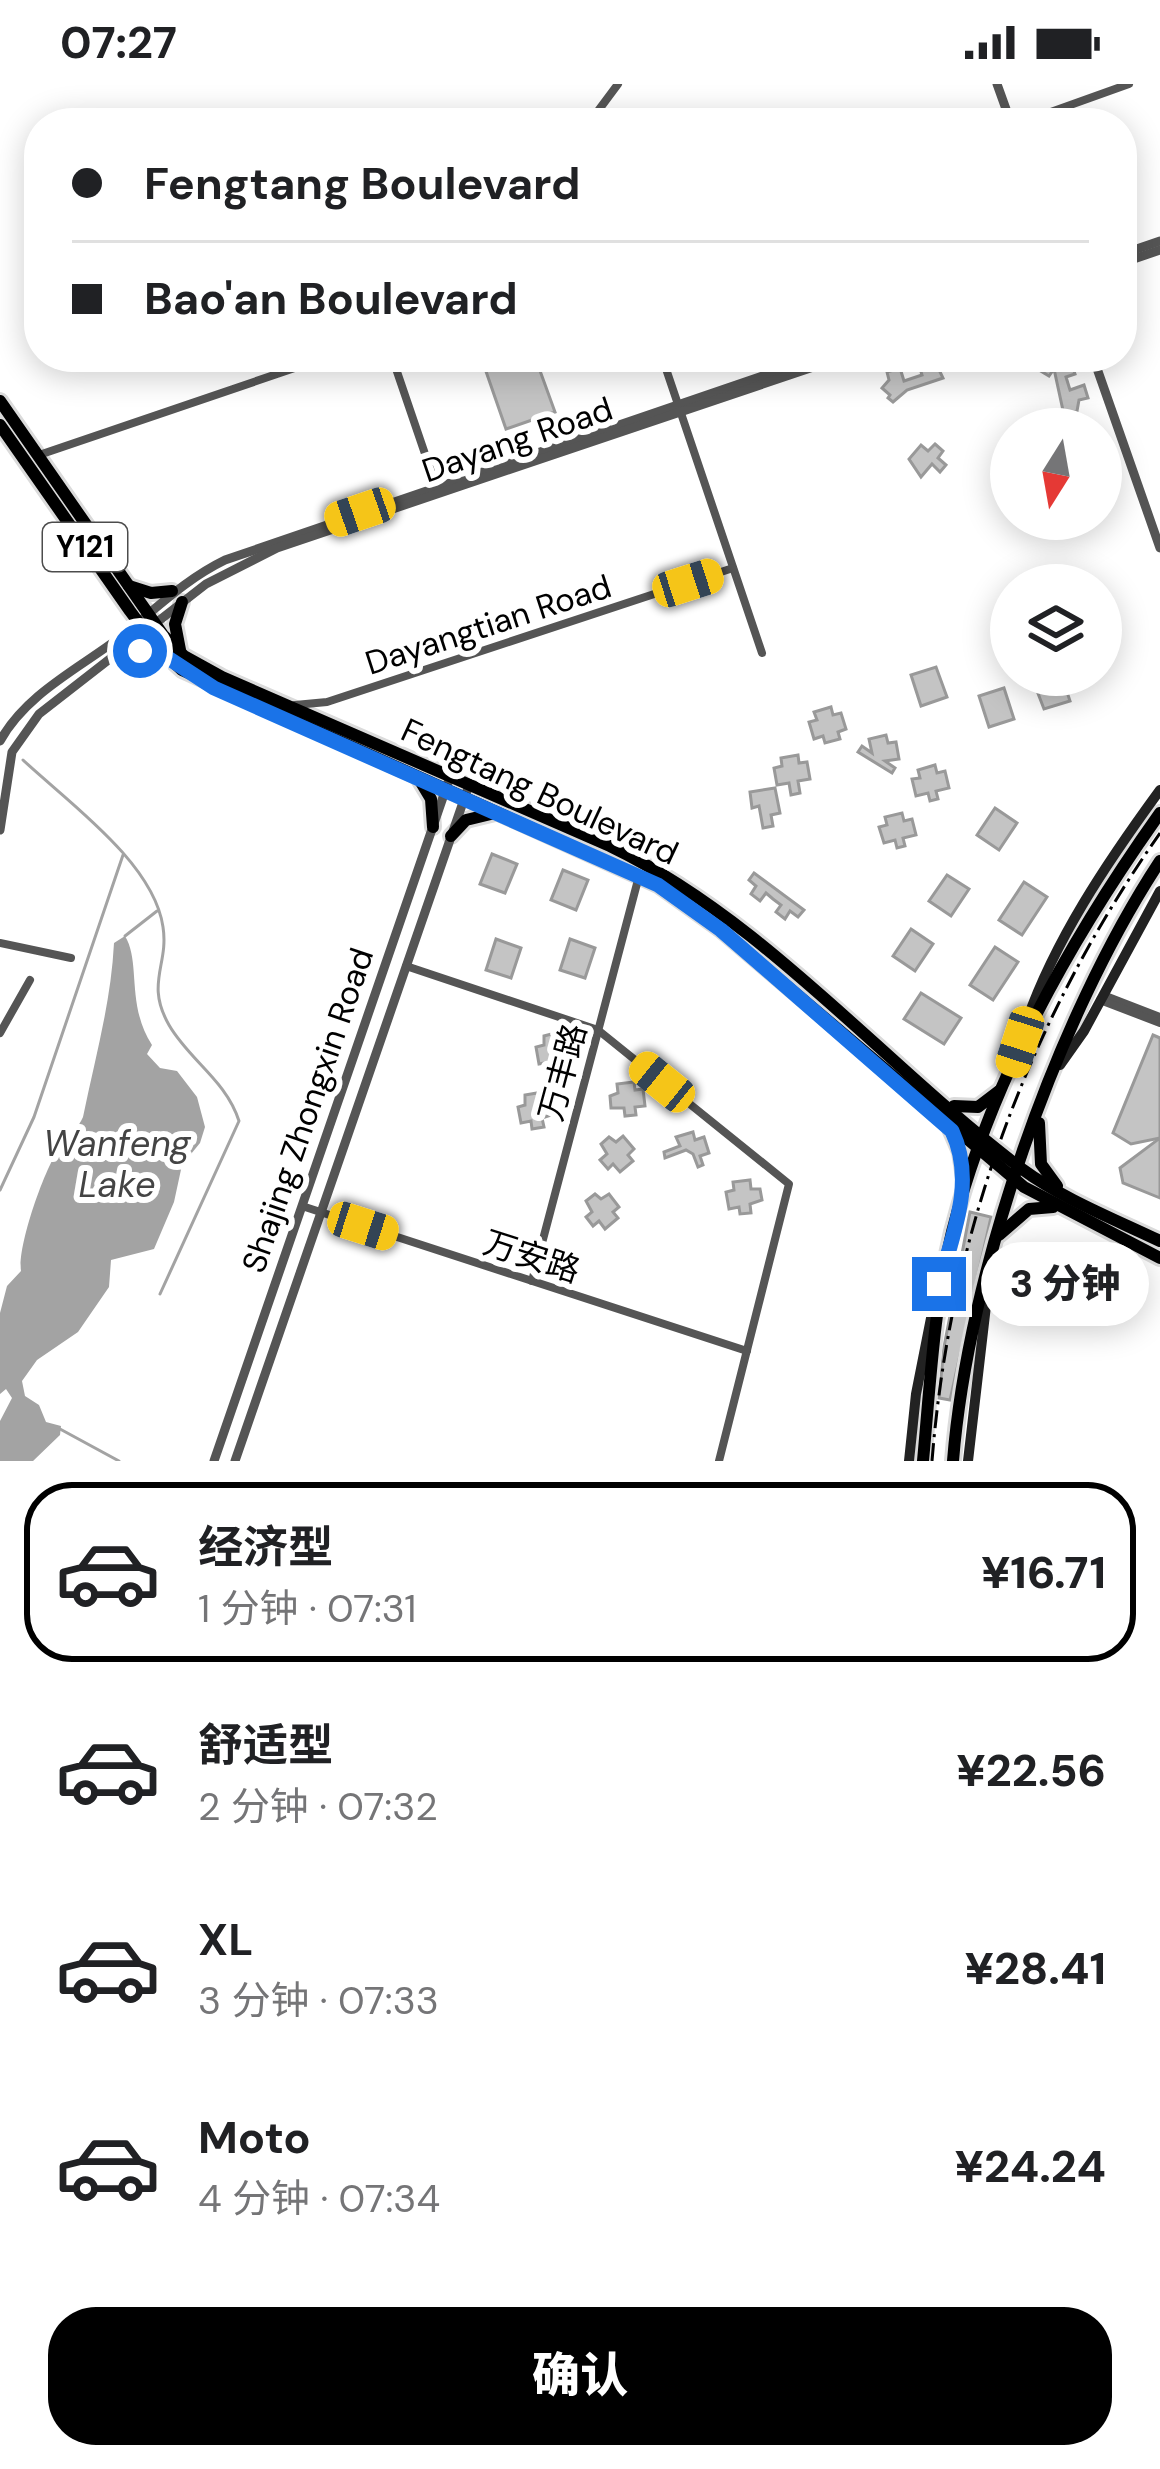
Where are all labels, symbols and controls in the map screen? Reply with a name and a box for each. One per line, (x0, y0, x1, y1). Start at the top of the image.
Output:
text: 07:27 (60, 13, 177, 72)
text: Fengtang Boulevard (144, 154, 581, 213)
text: Bao'an Boulevard (144, 269, 518, 328)
street label: Dayang Road (416, 387, 618, 492)
north arrow (990, 408, 1122, 540)
map controls (990, 408, 1122, 696)
car (320, 483, 400, 541)
road number: Y121 (43, 523, 127, 571)
car (648, 555, 728, 611)
street label: Dayangtian Road (360, 564, 617, 685)
button: layers (990, 564, 1122, 696)
route start (113, 624, 167, 678)
street label: Fengtang Boulevard (394, 708, 685, 874)
street label: Shajing Zhongxin Road (232, 942, 383, 1278)
car (992, 1002, 1048, 1082)
street label: 万丰路 (529, 1019, 596, 1126)
car (623, 1045, 701, 1119)
water label: Wanfeng Lake (43, 1120, 192, 1208)
car (323, 1198, 403, 1254)
street label: 万安路 (478, 1221, 586, 1292)
callout: 3 分钟 (981, 1242, 1149, 1326)
route end (912, 1257, 966, 1311)
text: 3 分钟 (1010, 1258, 1120, 1309)
icon: car (54, 1518, 162, 1626)
text: 经济型 (198, 1518, 333, 1577)
text: ¥16.71 (981, 1543, 1106, 1602)
text: 1 分钟 · 07:31 (198, 1583, 416, 1634)
icon: car (54, 1716, 162, 1824)
text: 舒适型 (198, 1716, 333, 1775)
text: ¥22.56 (956, 1741, 1106, 1800)
text: 2 分钟 · 07:32 (198, 1781, 438, 1832)
text: XL (198, 1910, 253, 1969)
icon: car (54, 1914, 162, 2022)
text: ¥28.41 (965, 1939, 1106, 1998)
text: 3 分钟 · 07:33 (198, 1975, 439, 2026)
text: Moto (198, 2108, 311, 2167)
icon: car (54, 2112, 162, 2220)
text: ¥24.24 (955, 2137, 1106, 2196)
text: 4 分钟 · 07:34 (198, 2173, 440, 2224)
button: 确认 (48, 2307, 1112, 2445)

